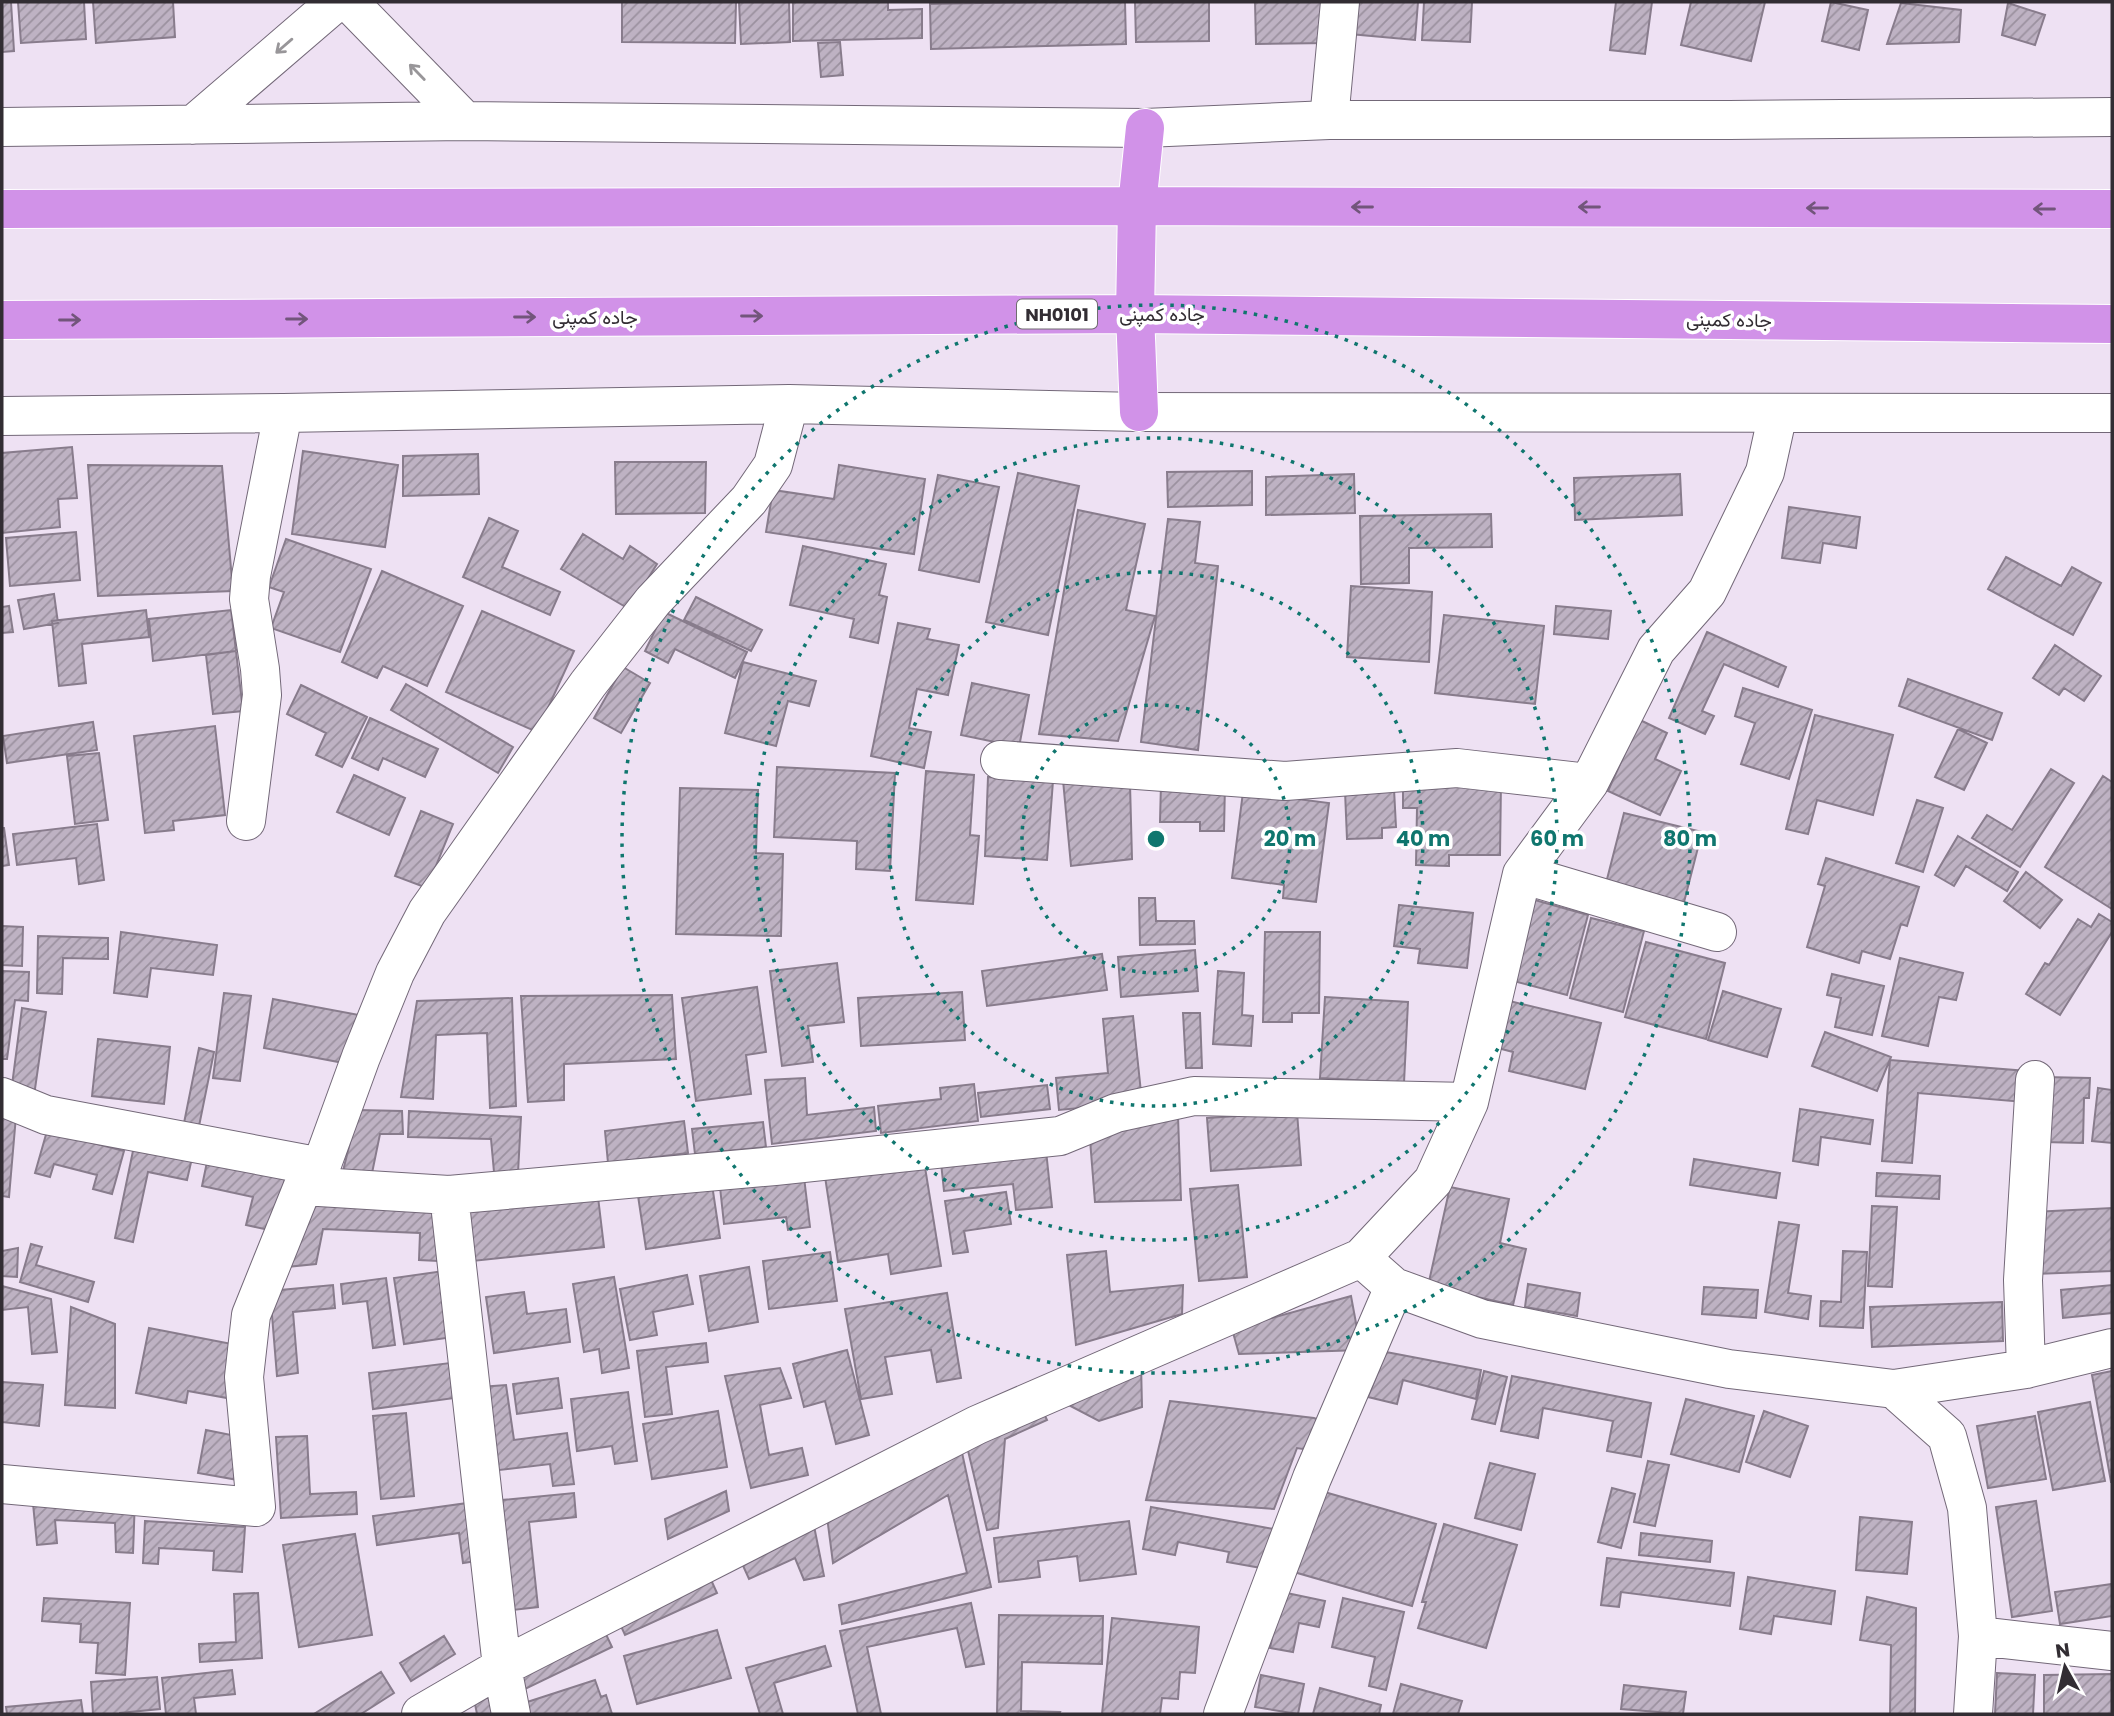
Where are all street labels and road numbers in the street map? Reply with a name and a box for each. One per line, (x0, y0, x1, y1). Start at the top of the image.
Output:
road number: NH0101 (1017, 300, 1097, 328)
street label: جاده کمپنی (1119, 301, 1205, 328)
street label: جاده کمپنی (552, 304, 638, 331)
street label: جاده کمپنی (1686, 306, 1772, 334)

